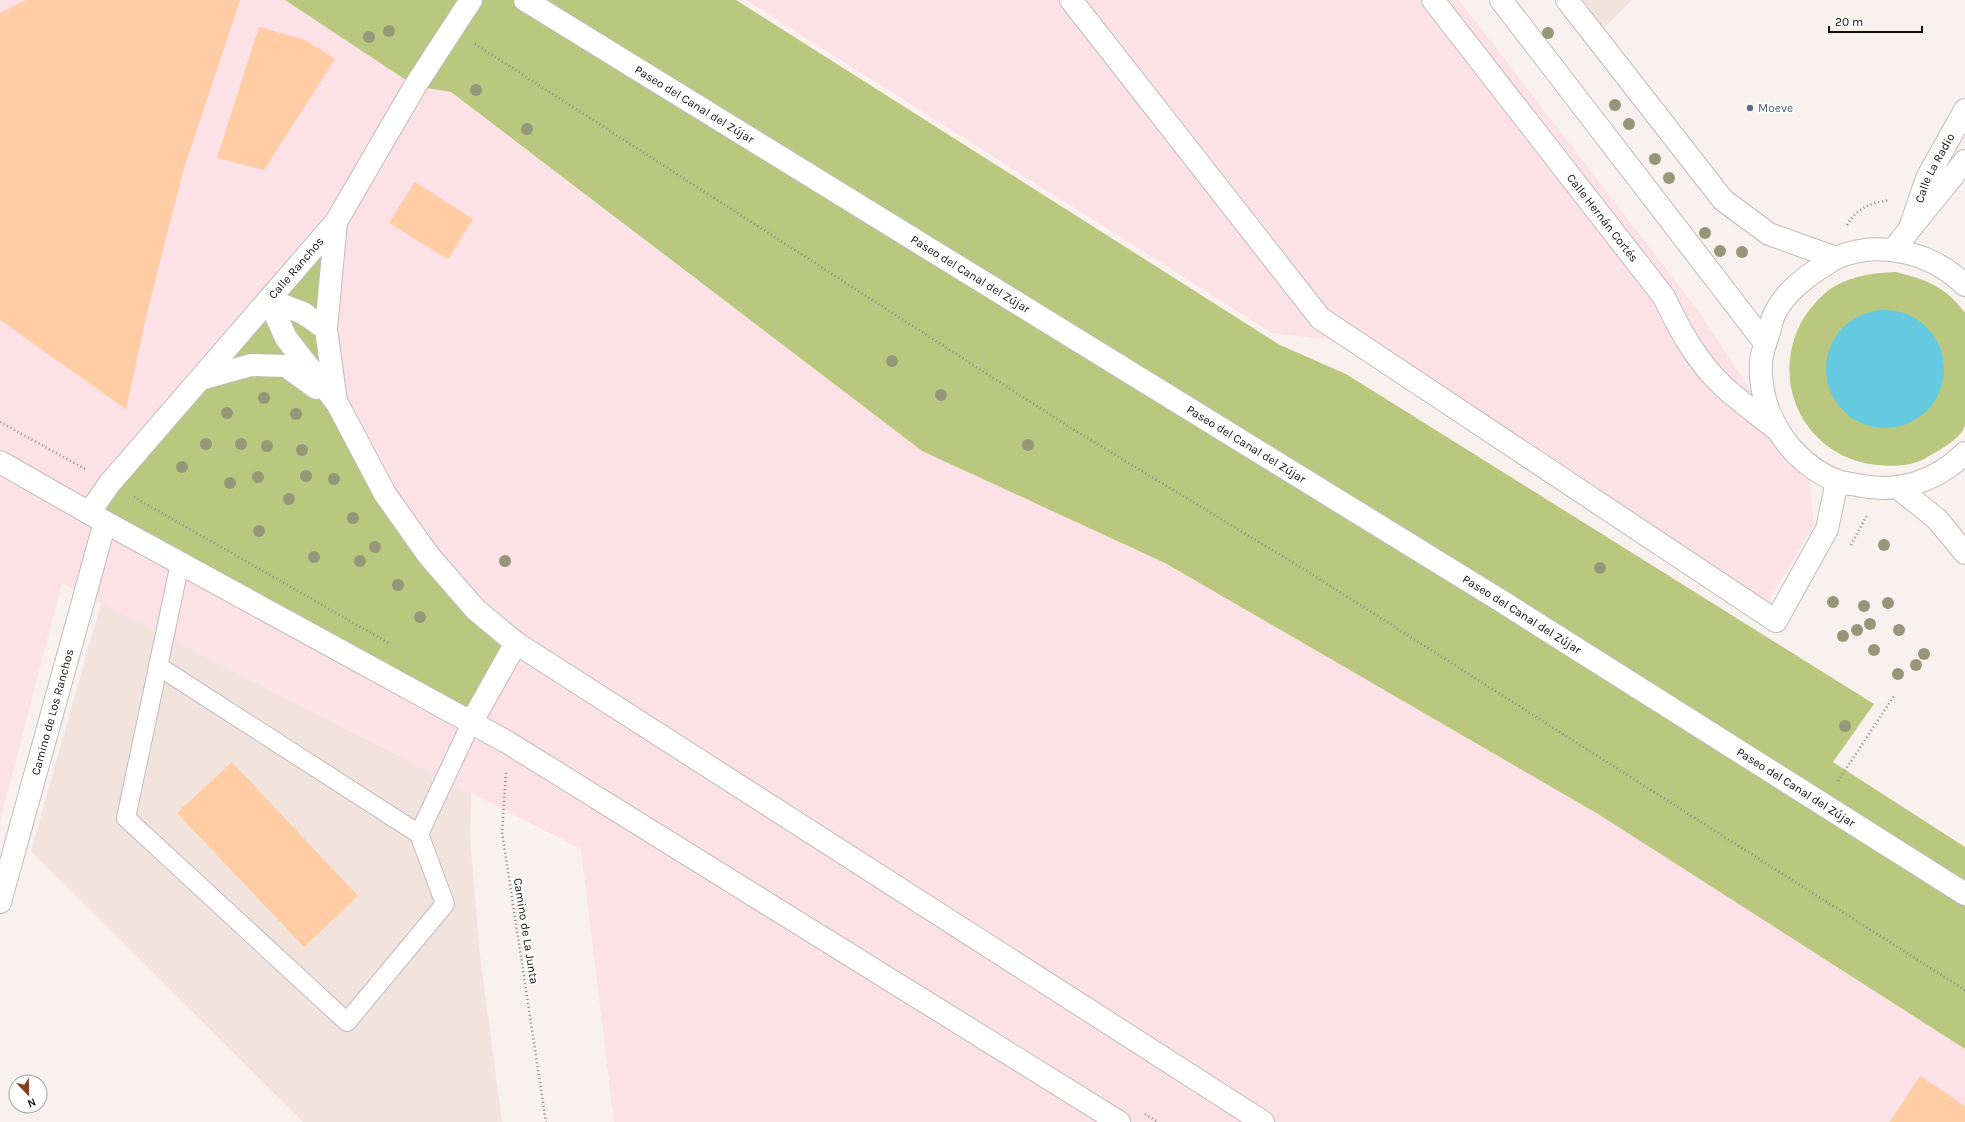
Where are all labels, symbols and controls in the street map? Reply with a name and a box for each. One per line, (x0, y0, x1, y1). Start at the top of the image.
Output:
scale bar (1829, 8, 1922, 34)
text: 20 m (1835, 15, 1863, 29)
street label: Paseo del Canal del Zújar (632, 62, 757, 147)
place label: Moeve (1758, 101, 1793, 115)
marker: Moeve (1745, 103, 1755, 113)
street label: Calle La Radio (1912, 131, 1958, 205)
street label: Calle Hernán Cortés (1564, 171, 1641, 265)
street label: Paseo del Canal del Zújar (908, 232, 1033, 317)
street label: Calle Ranchos (266, 234, 327, 302)
street label: Paseo del Canal del Zújar (1184, 402, 1309, 486)
street label: Paseo del Canal del Zújar (1460, 572, 1584, 657)
street label: Camino de Los Ranchos (28, 647, 77, 777)
street label: Paseo del Canal del Zújar (1734, 745, 1858, 830)
street label: Camino de La Junta (511, 877, 541, 985)
north arrow (8, 1074, 48, 1114)
text: N (25, 1095, 38, 1110)

